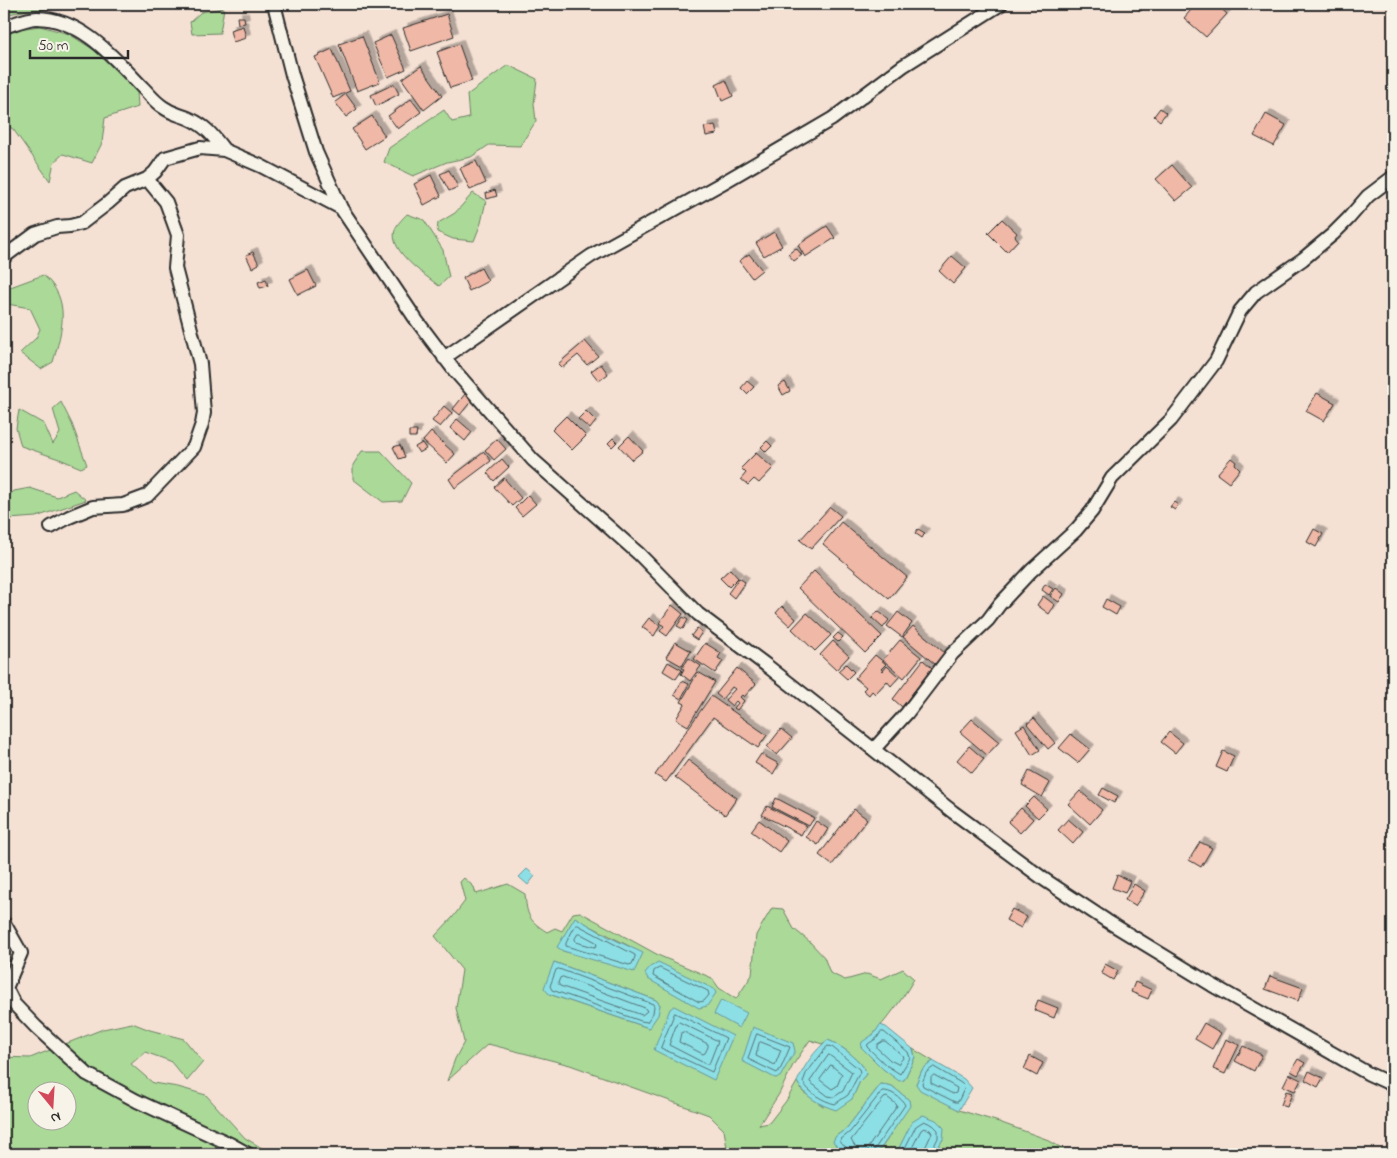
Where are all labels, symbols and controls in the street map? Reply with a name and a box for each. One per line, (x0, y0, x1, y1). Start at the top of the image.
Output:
scale bar (30, 28, 128, 60)
text: 50 m (38, 35, 69, 57)
north arrow (28, 1080, 78, 1130)
text: N (48, 1105, 63, 1128)

